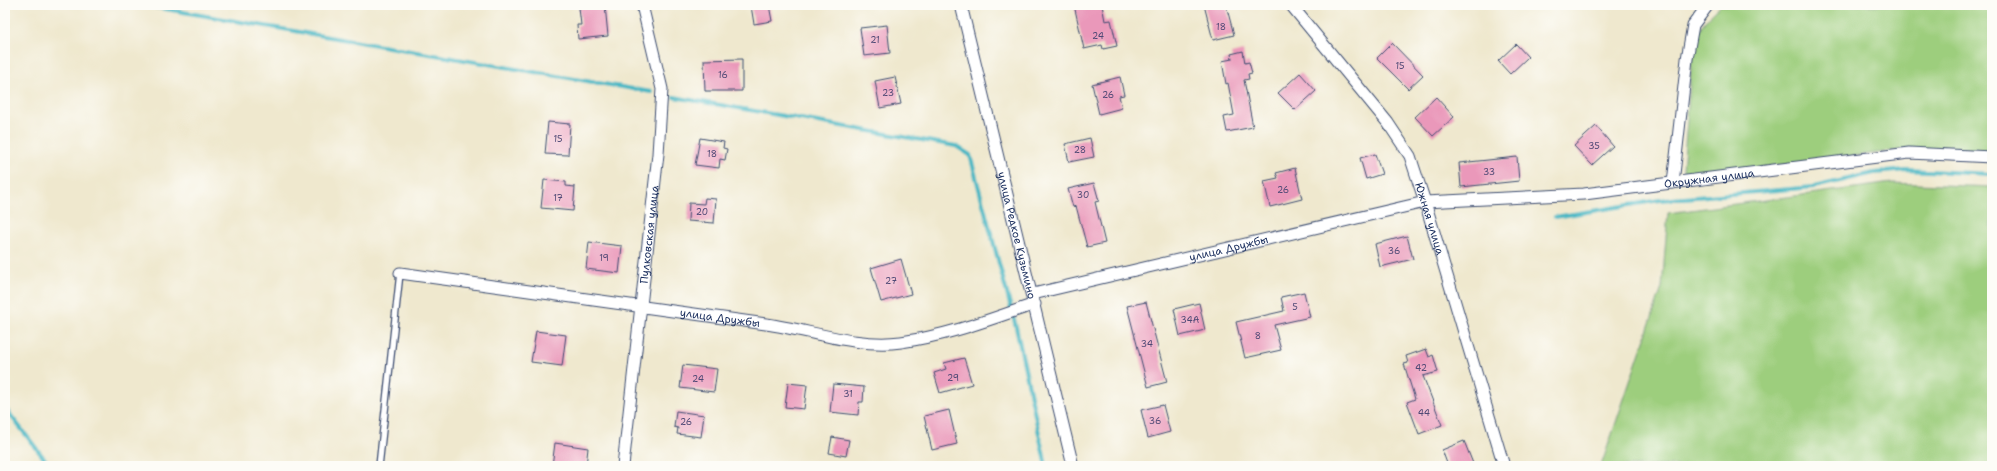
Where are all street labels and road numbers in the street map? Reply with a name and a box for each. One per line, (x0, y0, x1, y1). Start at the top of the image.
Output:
street label: Окружная улица (1663, 165, 1755, 191)
street label: улица Редкое Кузьмино (994, 170, 1040, 301)
street label: Южная улица (1412, 180, 1448, 257)
street label: Пулковская улица (636, 184, 662, 284)
street label: улица Дружбы (1188, 232, 1270, 265)
street label: улица Дружбы (679, 305, 761, 331)

